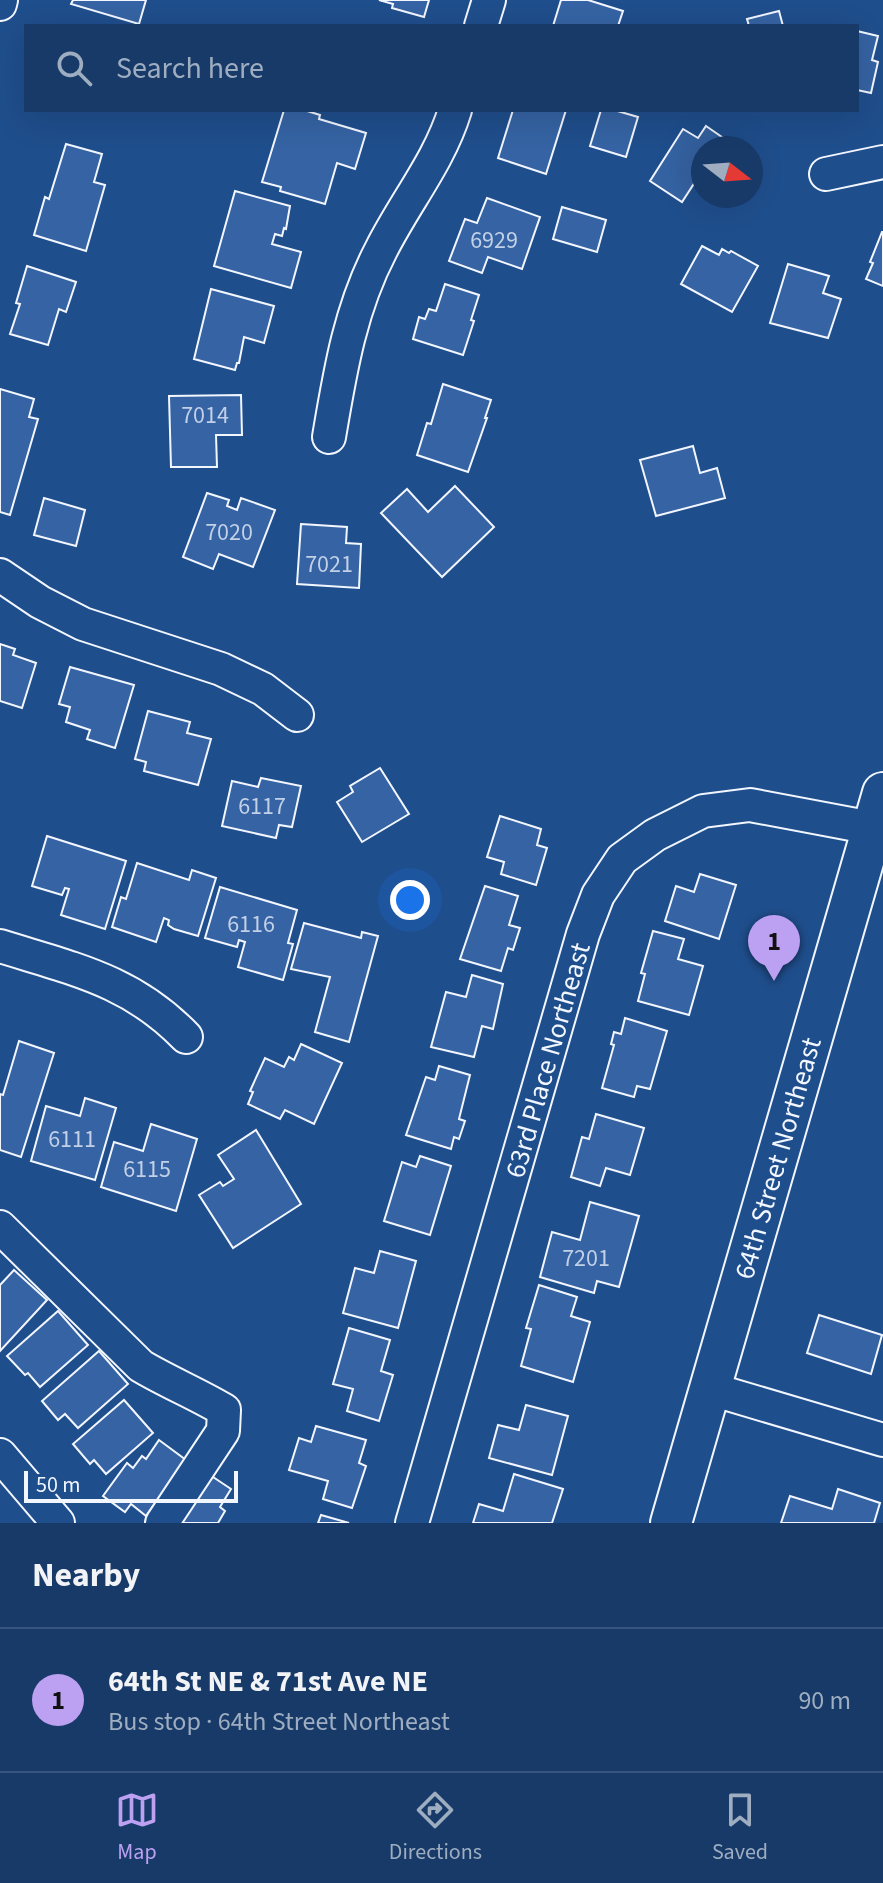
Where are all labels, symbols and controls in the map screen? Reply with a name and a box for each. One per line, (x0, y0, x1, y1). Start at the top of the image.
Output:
search box (24, 24, 859, 112)
icon: search (52, 46, 96, 90)
text: Search here (116, 47, 264, 90)
north arrow (691, 136, 763, 208)
house number: 6929 (470, 223, 518, 258)
house number: 7014 (181, 398, 229, 433)
house number: 7020 (205, 515, 253, 550)
house number: 7021 (305, 547, 353, 582)
house number: 6117 (238, 789, 286, 824)
your location (390, 880, 430, 920)
house number: 6116 (227, 907, 275, 942)
pin: 1 (748, 915, 800, 981)
street label: 63rd Place Northeast (495, 937, 601, 1183)
street label: 64th Street Northeast (724, 1032, 832, 1284)
house number: 6111 (48, 1122, 96, 1157)
house number: 6115 (123, 1152, 171, 1187)
house number: 7201 (562, 1241, 610, 1276)
scale bar (24, 1467, 238, 1503)
text: 50 m (36, 1469, 81, 1501)
text: Nearby (32, 1551, 140, 1600)
text: 64th St NE & 71st Ave NE (108, 1660, 428, 1703)
text: 1 (51, 1682, 65, 1719)
text: 90 m (798, 1682, 851, 1719)
text: Bus stop · 64th Street Northeast (108, 1703, 450, 1740)
tab: Map (115, 1788, 159, 1868)
tab: Directions (389, 1788, 482, 1868)
tab: Saved (712, 1788, 768, 1868)

